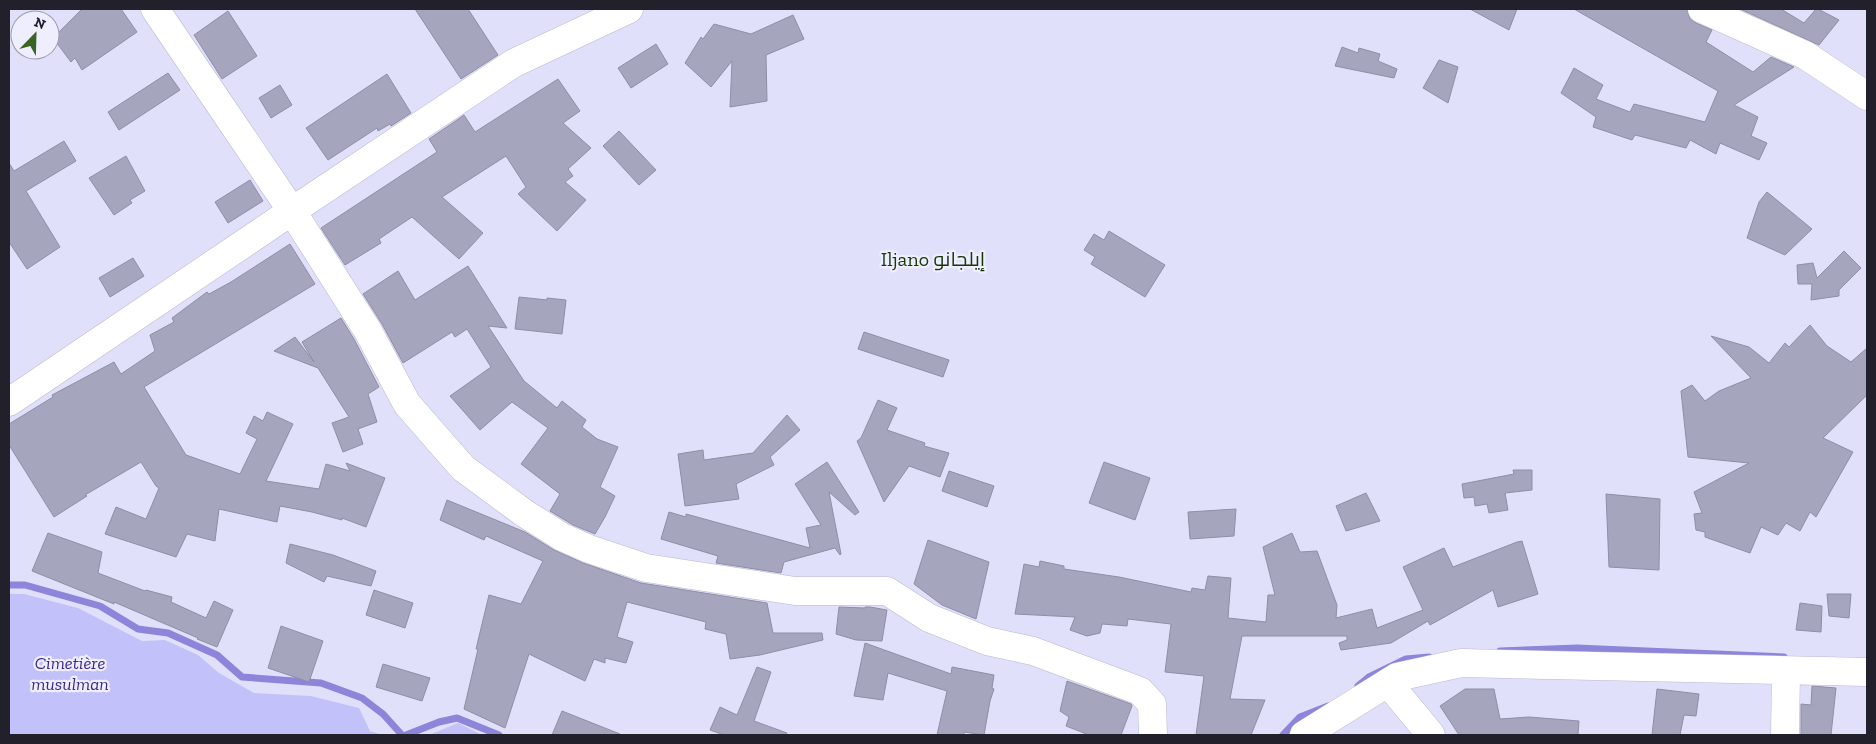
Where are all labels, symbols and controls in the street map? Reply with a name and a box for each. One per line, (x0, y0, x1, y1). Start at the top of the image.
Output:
north arrow (10, 10, 60, 60)
text: N (32, 14, 48, 34)
district label: Iljano إيلجانو (881, 247, 985, 272)
park label: Cimetière musulman (31, 652, 109, 695)

